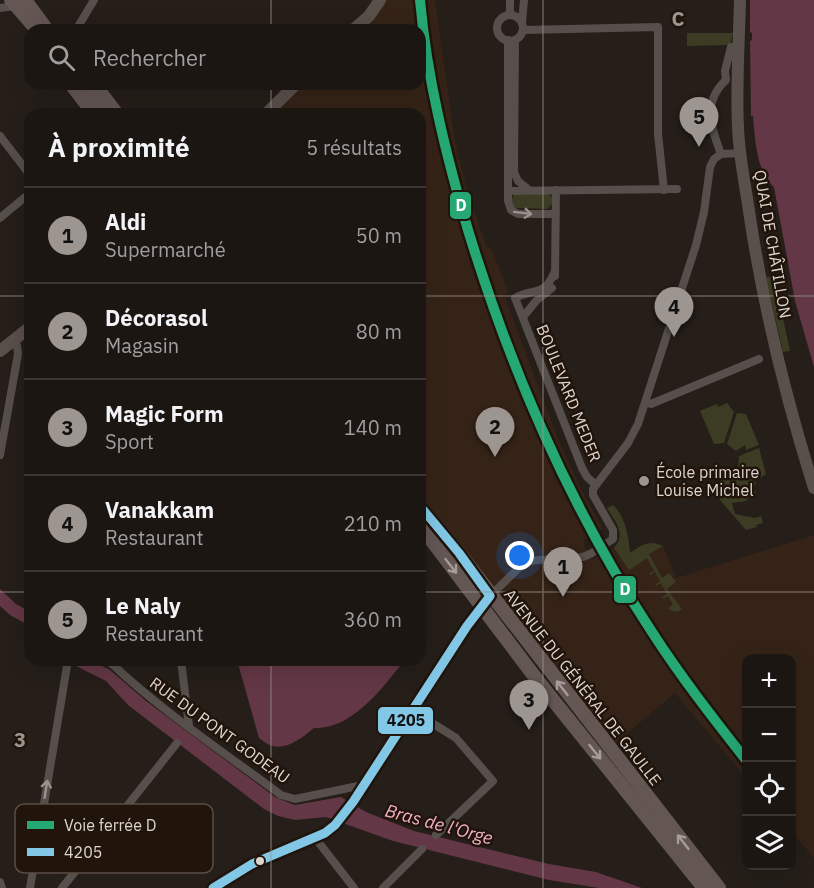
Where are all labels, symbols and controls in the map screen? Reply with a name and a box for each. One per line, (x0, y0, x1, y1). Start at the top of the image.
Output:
text: C (671, 5, 685, 32)
search box (24, 24, 426, 90)
icon: search (45, 41, 78, 74)
text: Rechercher (93, 43, 206, 72)
pin: 5 (680, 98, 718, 147)
text: À proximité (48, 130, 190, 164)
text: 5 résultats (306, 134, 402, 161)
street label: QUAI DE CHÂTILLON (750, 168, 796, 320)
line badge: D (449, 191, 472, 220)
text: D (455, 195, 467, 215)
text: Aldi (105, 207, 146, 236)
one-way arrow (513, 208, 532, 219)
text: 1 (62, 222, 74, 249)
text: 50 m (356, 222, 402, 249)
text: Supermarché (105, 236, 226, 263)
pin: 4 (654, 288, 694, 337)
text: Décorasol (105, 303, 208, 332)
text: 2 (62, 318, 74, 345)
text: 80 m (356, 318, 402, 345)
street label: BOULEVARD MEDER (532, 321, 606, 465)
text: Magasin (105, 332, 179, 359)
text: Magic Form (105, 399, 224, 428)
pin: 2 (476, 408, 514, 457)
text: 3 (62, 414, 74, 441)
text: 140 m (344, 414, 402, 441)
text: Sport (105, 428, 154, 455)
place label: École primaire Louise Michel (656, 461, 759, 500)
marker: École primaire Louise Michel (637, 474, 651, 488)
text: Vanakkam (105, 495, 214, 524)
text: 4 (62, 510, 74, 537)
text: 210 m (344, 510, 402, 537)
text: Restaurant (105, 524, 203, 551)
your location (505, 541, 534, 570)
pin: 1 (544, 548, 582, 597)
one-way arrow (445, 557, 458, 573)
line badge: D (613, 575, 637, 604)
street label: AVENUE DU GÉNÉRAL DE GAULLE (500, 585, 666, 789)
text: Le Naly (105, 591, 181, 620)
text: 5 (62, 606, 74, 633)
text: 360 m (344, 606, 402, 633)
text: Restaurant (105, 620, 203, 647)
map controls (742, 654, 796, 870)
button: + (742, 654, 796, 708)
street label: RUE DU PONT GODEAU (146, 673, 294, 787)
pin: 3 (510, 680, 548, 730)
one-way arrow (556, 681, 569, 697)
line badge: 4205 (377, 706, 434, 735)
button: − (742, 708, 796, 762)
text: 4205 (387, 710, 426, 730)
text: 3 (14, 726, 26, 753)
one-way arrow (588, 744, 602, 759)
button: locate (742, 762, 796, 816)
one-way arrow (41, 779, 52, 799)
water label: Bras de l'Orge (383, 799, 495, 849)
legend (15, 804, 213, 873)
text: Voie ferrée D (64, 815, 156, 835)
button: layers (742, 816, 796, 870)
one-way arrow (677, 834, 690, 850)
text: 4205 (64, 842, 102, 862)
unlabelled marker (254, 855, 266, 867)

